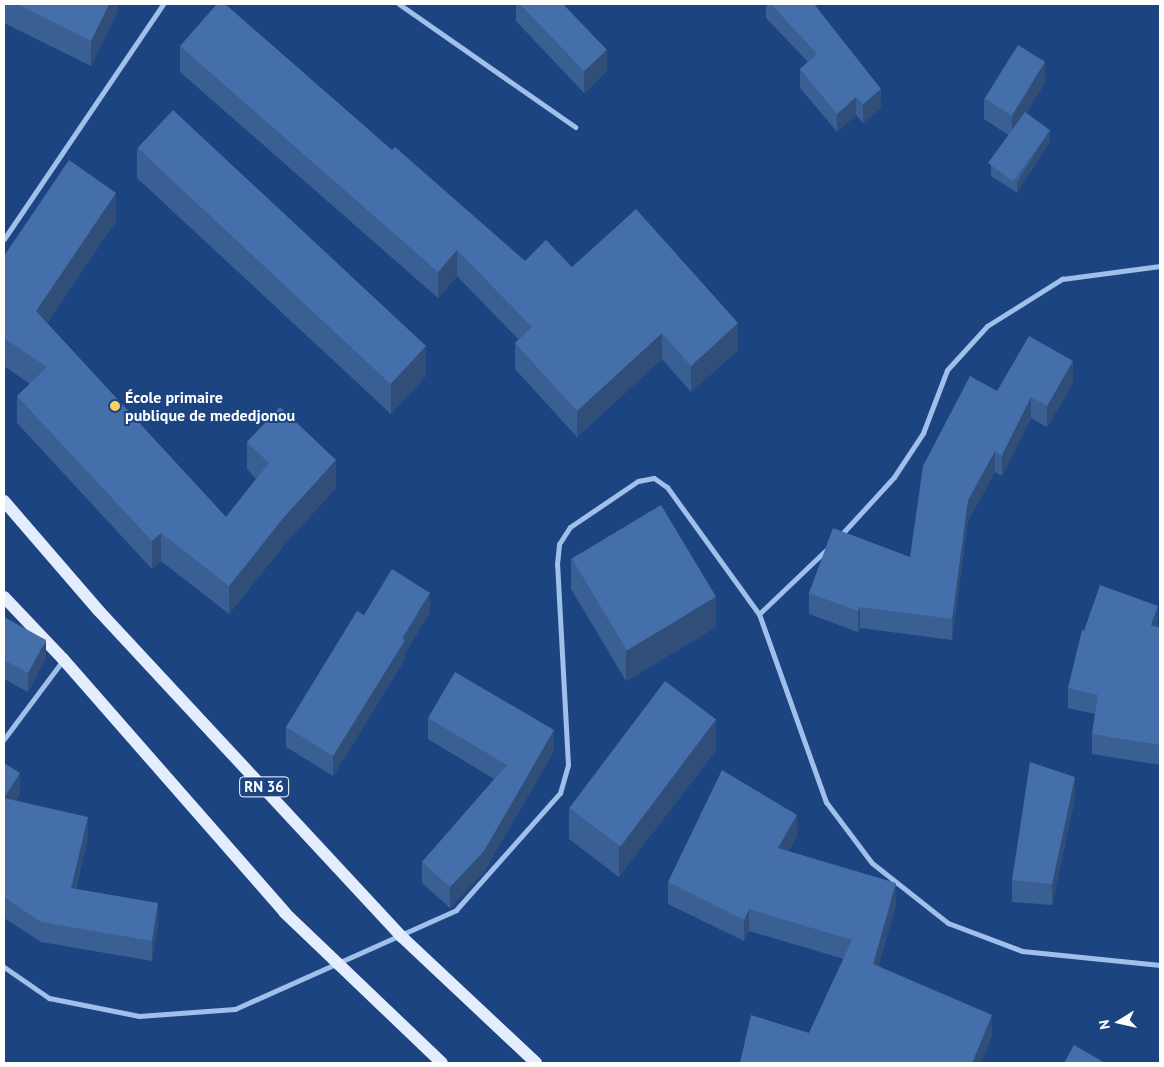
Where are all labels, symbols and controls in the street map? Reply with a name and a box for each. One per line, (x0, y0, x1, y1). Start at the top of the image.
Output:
place label: École primaire publique de mededjonou (125, 387, 295, 425)
marker: École primaire publique de mededjonou (109, 400, 121, 412)
road number: RN 36 (239, 774, 289, 800)
north arrow (1094, 997, 1144, 1047)
text: N (1095, 1019, 1114, 1031)

